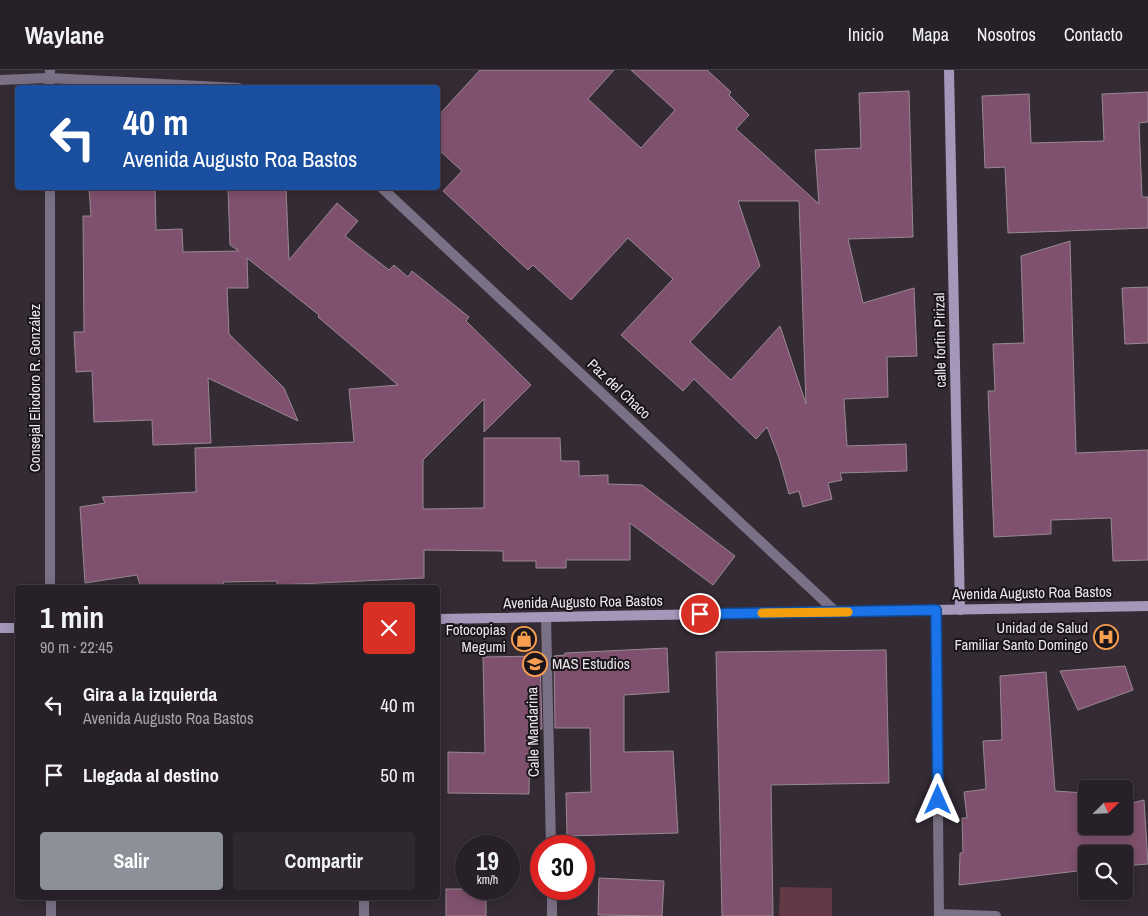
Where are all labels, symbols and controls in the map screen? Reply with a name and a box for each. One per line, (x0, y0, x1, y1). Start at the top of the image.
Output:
text: Waylane (25, 19, 104, 51)
text: Inicio (848, 22, 884, 47)
text: Mapa (912, 22, 949, 47)
text: Nosotros (977, 22, 1036, 47)
text: Contacto (1064, 22, 1123, 47)
text: 40 m (123, 99, 188, 146)
icon: left (40, 105, 105, 170)
text: Avenida Augusto Roa Bastos (123, 144, 357, 174)
street label: calle fortin Pirizal (928, 292, 951, 388)
street label: Consejal Eliodoro R. González (24, 304, 45, 472)
street label: Paz del Chaco (583, 354, 656, 424)
street label: Avenida Augusto Roa Bastos (951, 581, 1112, 604)
street label: Avenida Augusto Roa Bastos (502, 590, 663, 613)
pin (679, 593, 721, 635)
text: 1 min (40, 597, 104, 637)
icon: arrive (686, 600, 714, 628)
button: close (363, 602, 415, 654)
place label: Unidad de Salud Familiar Santo Domingo (955, 617, 1088, 655)
place label: Fotocopias Megumi (446, 619, 506, 657)
hospital icon: Unidad de Salud Familiar Santo Domingo (1093, 624, 1119, 650)
shop icon: Fotocopias Megumi (511, 626, 537, 652)
text: 90 m · 22:45 (40, 636, 113, 658)
school or university icon: MAS Estudios (522, 651, 548, 677)
place label: MAS Estudios (552, 653, 630, 674)
text: Gira a la izquierda (83, 681, 217, 707)
street label: Calle Mandarina (521, 687, 544, 777)
icon: left (40, 691, 68, 719)
text: 40 m (380, 692, 415, 718)
text: Avenida Augusto Roa Bastos (83, 707, 253, 729)
icon: arrive (40, 761, 68, 789)
text: Llegada al destino (83, 762, 219, 788)
text: 50 m (380, 762, 415, 788)
position arrow (911, 773, 963, 825)
north arrow (1078, 780, 1132, 835)
map controls (1078, 780, 1133, 900)
button: Salir (40, 832, 223, 890)
button: Compartir (233, 832, 415, 890)
speed limit sign: 30 (530, 835, 595, 900)
text: 19 (476, 844, 499, 878)
button: search (1078, 845, 1133, 900)
text: km/h (477, 872, 498, 888)

